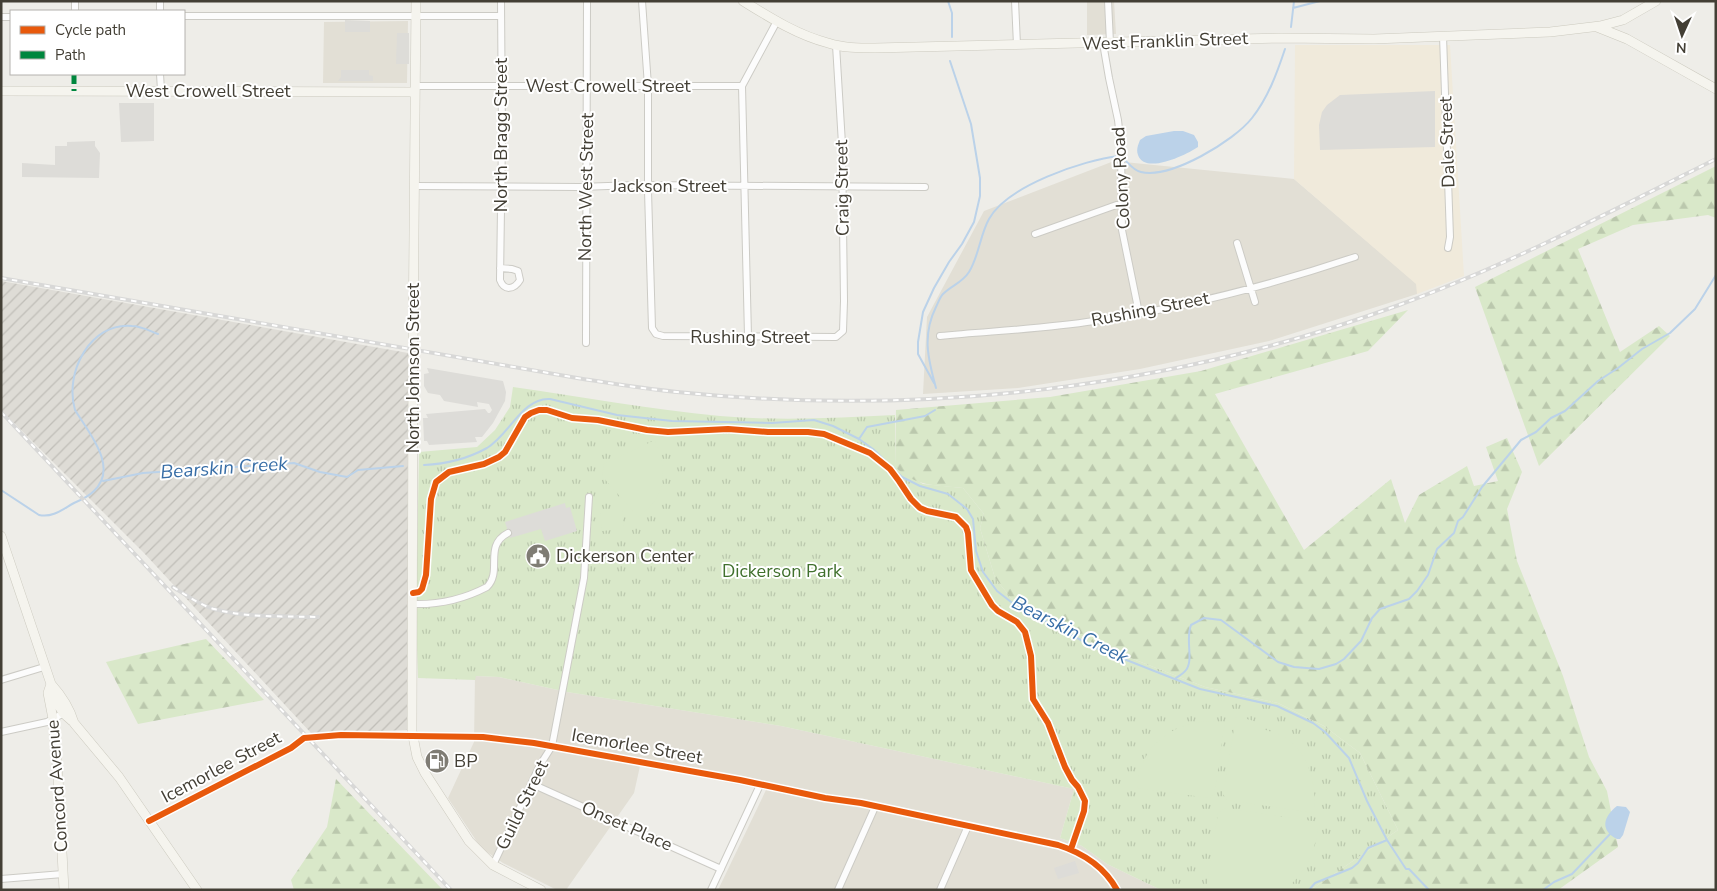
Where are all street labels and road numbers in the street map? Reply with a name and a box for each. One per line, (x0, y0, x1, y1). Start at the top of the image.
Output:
street label: West Franklin Street (1082, 26, 1249, 56)
street label: North Bragg Street (489, 57, 513, 212)
street label: West Crowell Street (525, 74, 691, 98)
street label: West Crowell Street (125, 79, 291, 103)
street label: Dale Street (1433, 95, 1461, 188)
street label: North West Street (573, 112, 599, 261)
street label: Colony Road (1106, 126, 1136, 230)
street label: Craig Street (829, 139, 855, 236)
street label: Jackson Street (610, 174, 727, 198)
street label: North Johnson Street (401, 282, 425, 453)
street label: Rushing Street (1089, 286, 1212, 332)
street label: Rushing Street (690, 325, 811, 349)
street label: Concord Avenue (40, 719, 74, 853)
street label: Icemorlee Street (570, 723, 705, 769)
street label: Icemorlee Street (157, 725, 286, 809)
street label: Guild Street (490, 756, 554, 854)
street label: Onset Place (578, 795, 676, 857)

